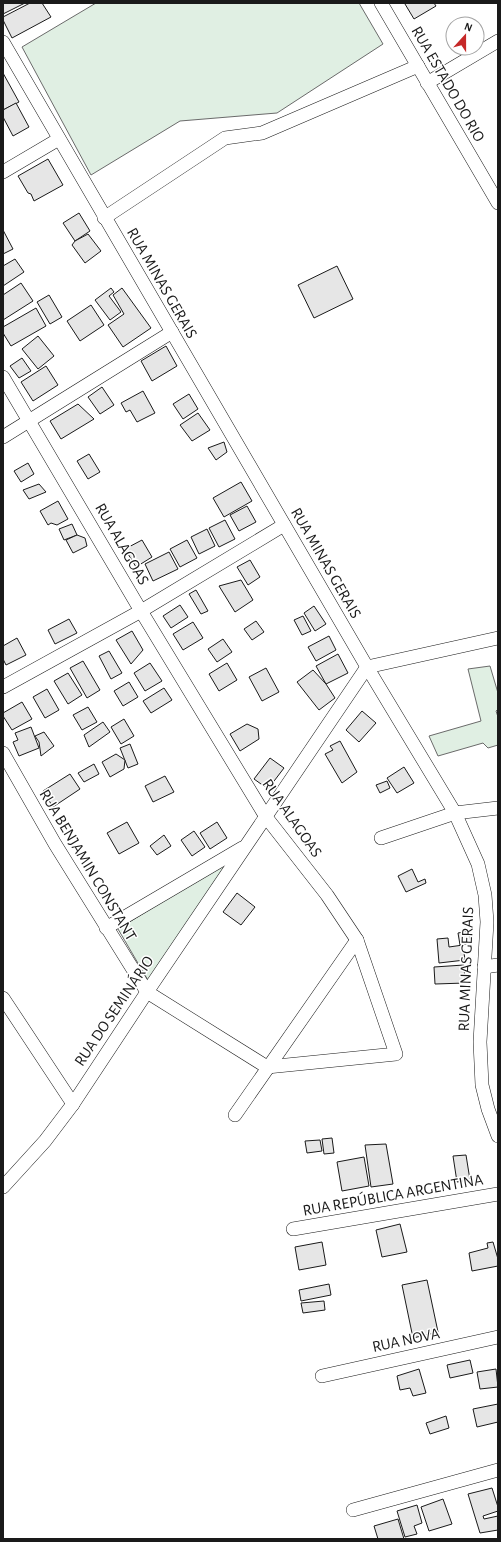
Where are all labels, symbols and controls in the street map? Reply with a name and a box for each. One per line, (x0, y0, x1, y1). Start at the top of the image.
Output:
north arrow (445, 16, 485, 56)
text: N (463, 21, 474, 34)
street label: RUA ESTADO DO RIO (408, 23, 488, 145)
street label: RUA MINAS GERAIS (124, 225, 200, 341)
street label: RUA ALAGOAS (92, 500, 152, 588)
street label: RUA MINAS GERAIS (288, 505, 364, 621)
street label: RUA ALAGOAS (259, 776, 325, 860)
street label: RUA BENJAMIN CONSTANT (36, 786, 140, 944)
street label: RUA MINAS GERAIS (456, 906, 476, 1032)
street label: RUA DO SEMINÁRIO (70, 952, 157, 1069)
street label: RUA REPÚBLICA ARGENTINA (301, 1169, 484, 1219)
street label: RUA NOVA (371, 1325, 441, 1355)

